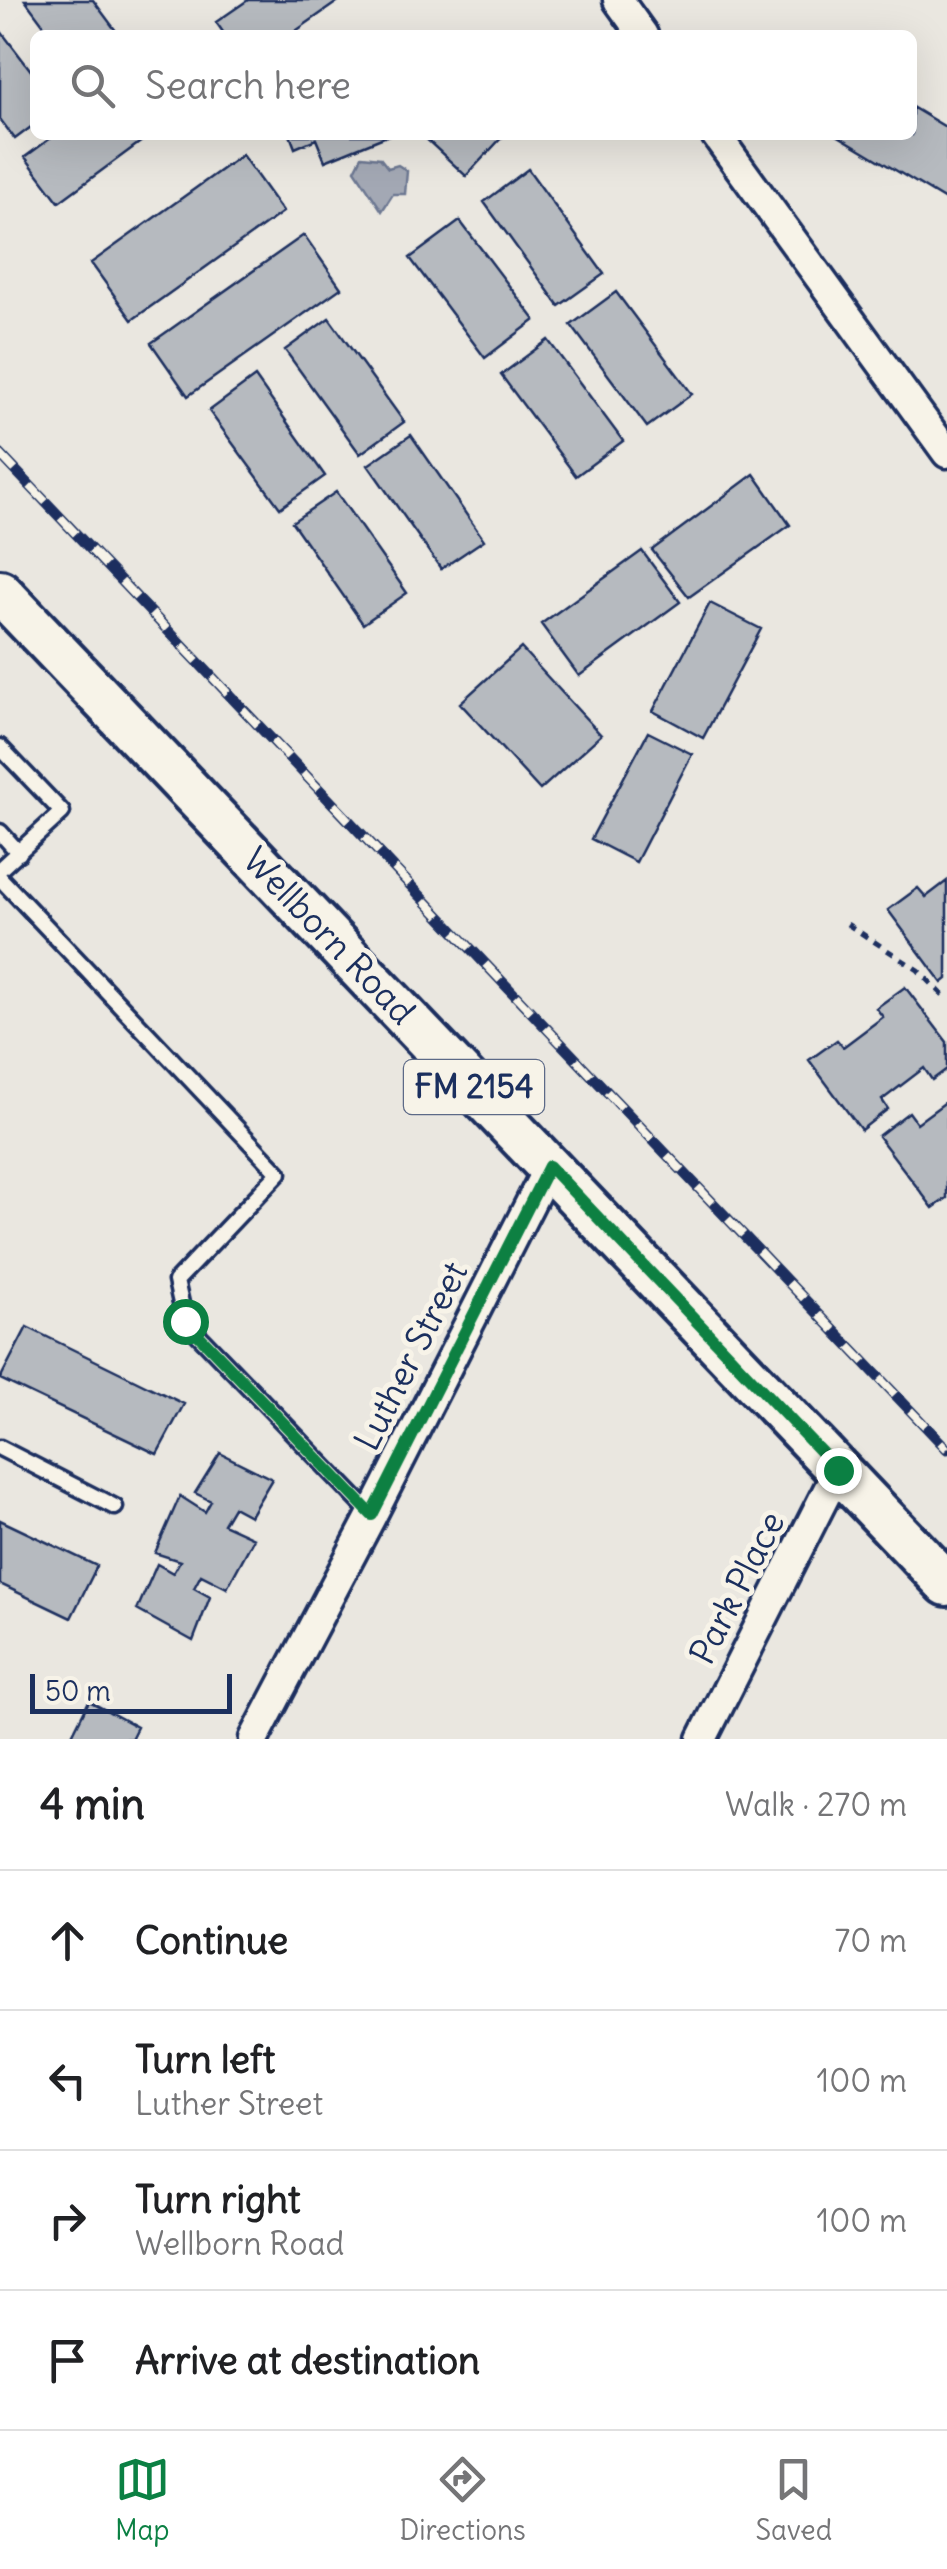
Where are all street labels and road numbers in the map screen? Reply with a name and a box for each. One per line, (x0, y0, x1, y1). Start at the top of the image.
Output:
street label: Wellborn Road (234, 838, 425, 1033)
road number: FM 2154 (404, 1060, 544, 1114)
street label: Luther Street (344, 1254, 477, 1457)
street label: Park Place (679, 1504, 793, 1671)

